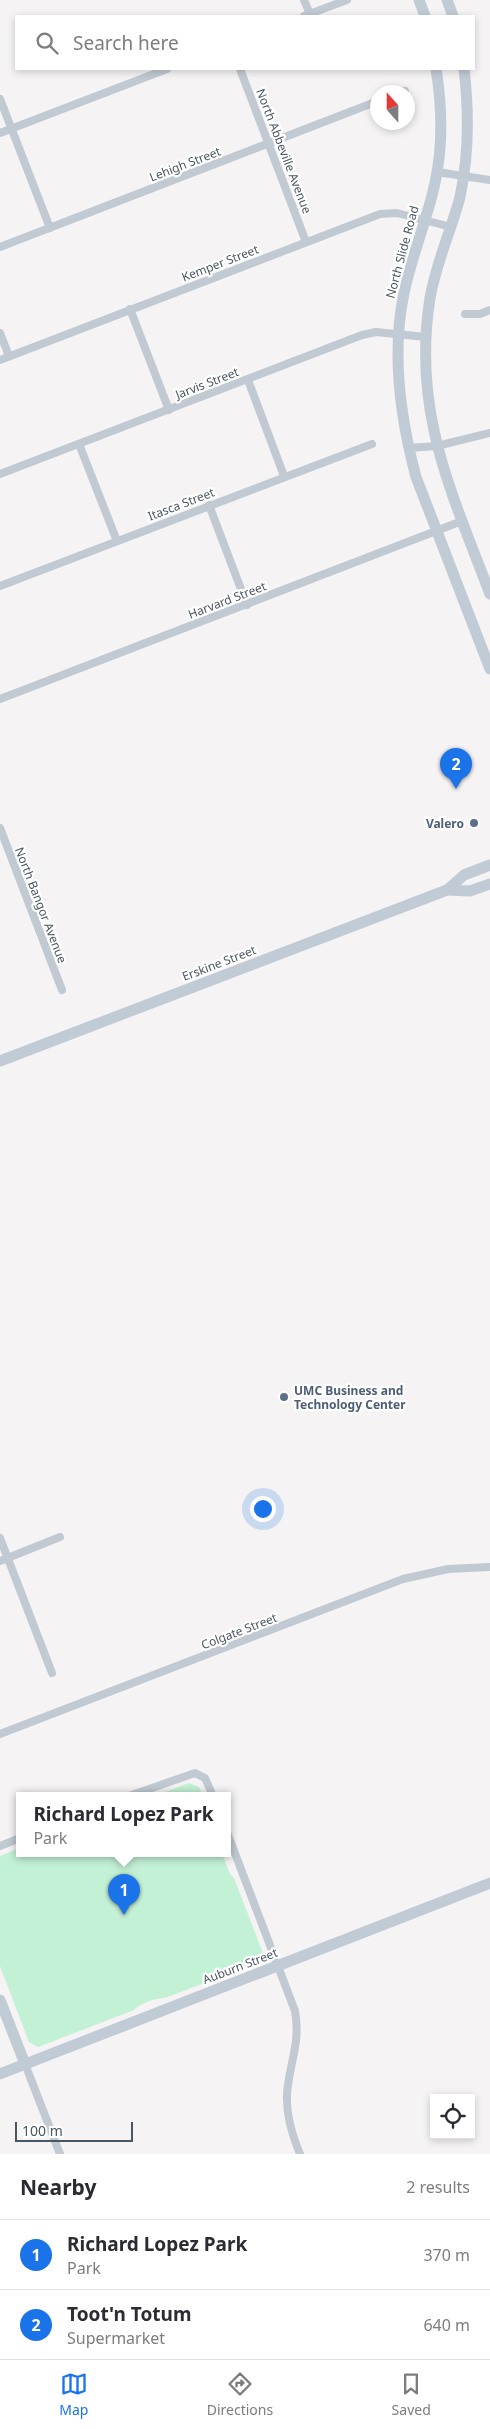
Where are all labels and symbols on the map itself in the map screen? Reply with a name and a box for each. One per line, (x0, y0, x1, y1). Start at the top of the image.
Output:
north arrow (370, 85, 415, 130)
street label: North Abbeville Avenue (252, 86, 316, 216)
street label: Lehigh Street (147, 142, 224, 185)
street label: North Slide Road (381, 204, 423, 300)
street label: Kemper Street (179, 240, 262, 285)
street label: Jarvis Street (172, 363, 242, 403)
street label: Itasca Street (145, 483, 217, 524)
street label: Harvard Street (186, 577, 269, 623)
pin: 2 (440, 748, 472, 789)
place label: Valero (426, 815, 464, 832)
marker: Valero (468, 817, 480, 829)
street label: North Bangor Avenue (11, 845, 71, 966)
street label: Erskine Street (180, 941, 259, 985)
place label: UMC Business and Technology Center (294, 1382, 406, 1413)
marker: UMC Business and Technology Center (278, 1391, 290, 1403)
your location (250, 1496, 276, 1522)
street label: Colgate Street (199, 1609, 280, 1653)
pin: 1 (108, 1874, 140, 1915)
street label: Auburn Street (200, 1944, 280, 1988)
scale bar (15, 2119, 132, 2142)

